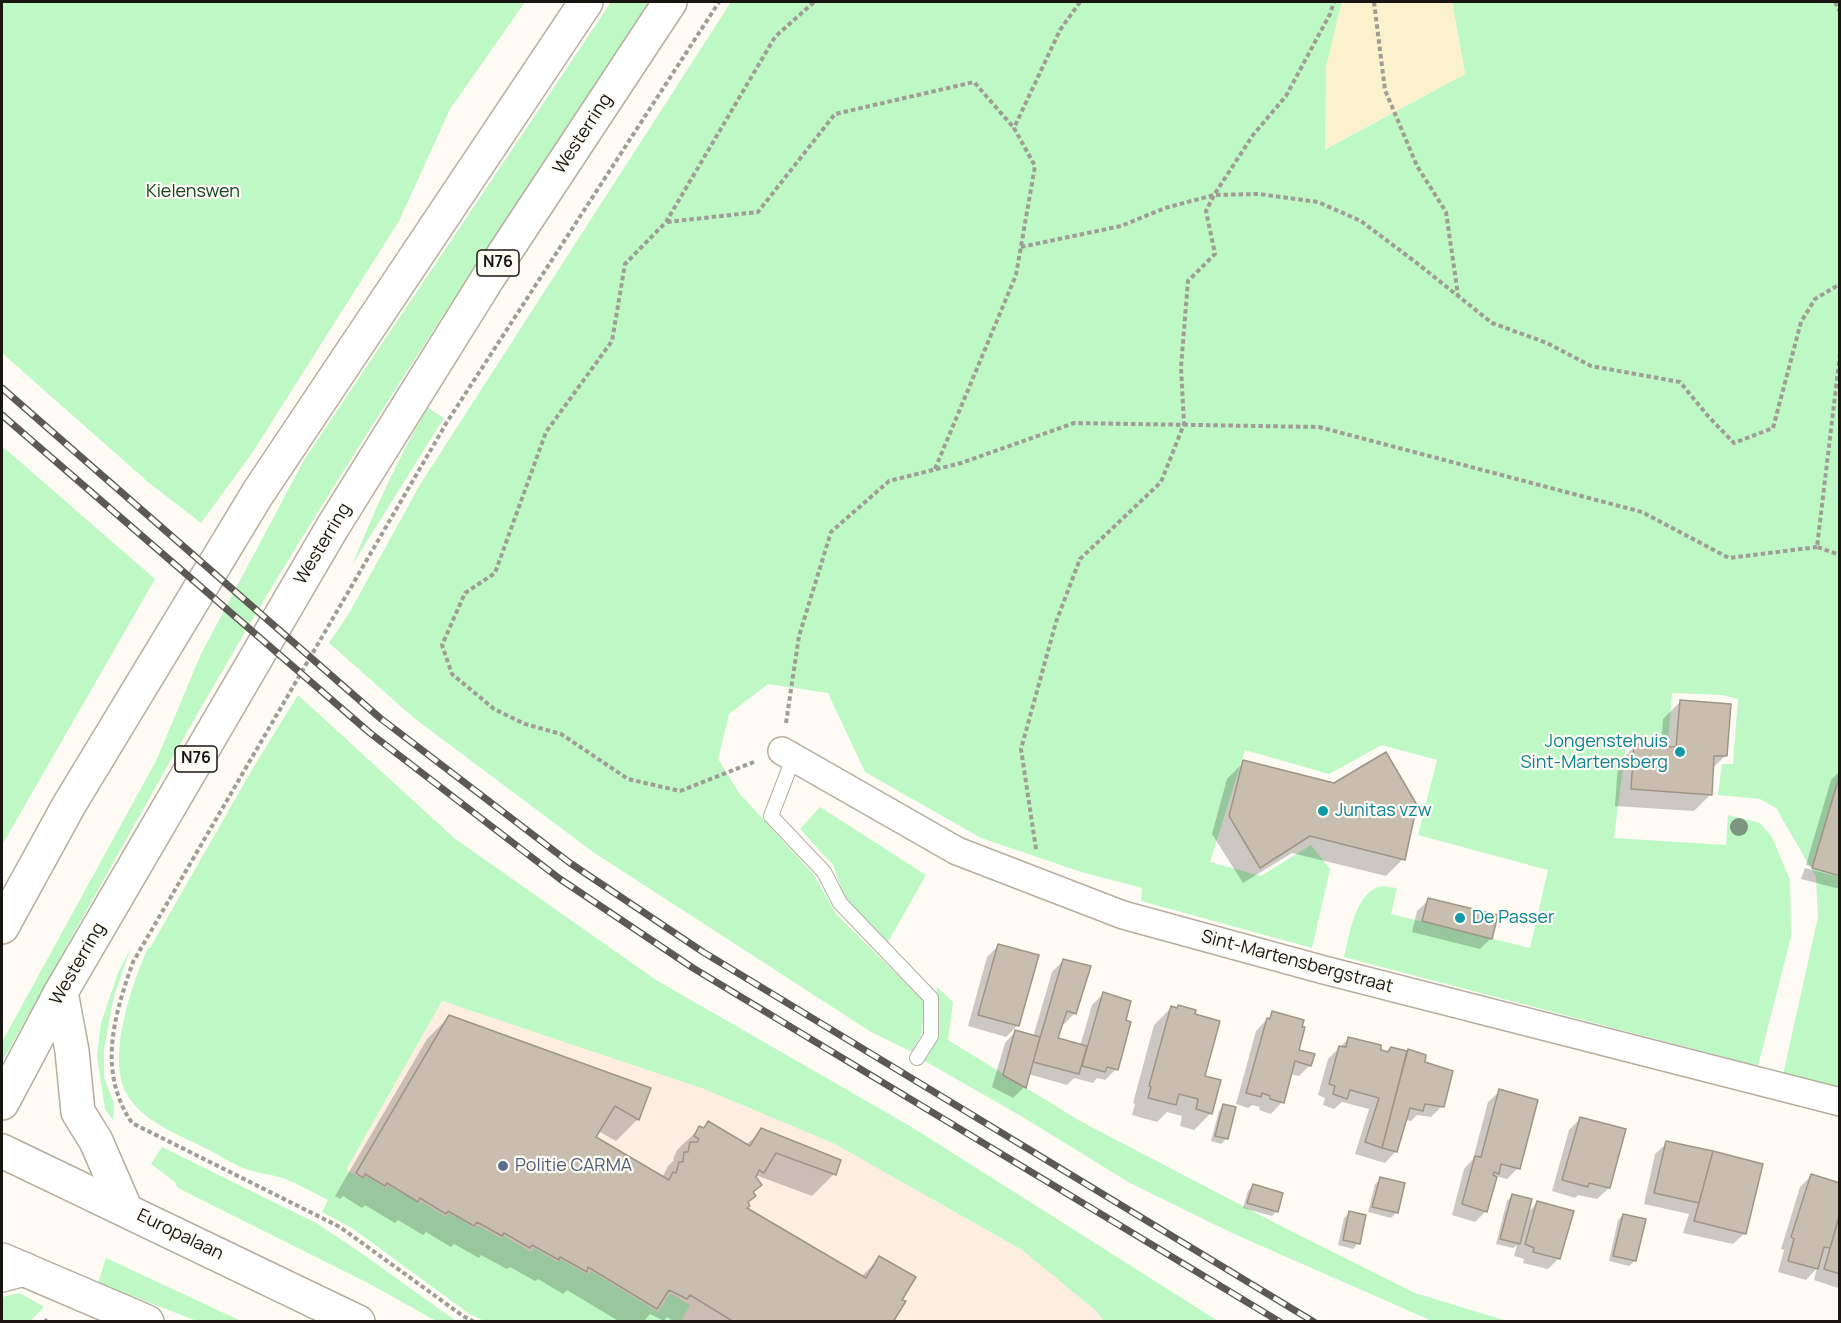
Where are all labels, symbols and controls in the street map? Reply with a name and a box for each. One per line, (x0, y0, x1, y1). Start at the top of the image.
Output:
street label: Westerring (549, 90, 617, 178)
park label: Kielenswen (146, 181, 240, 203)
road number: N76 (477, 250, 519, 276)
street label: Westerring (290, 499, 356, 589)
place label: Jongenstehuis Sint-Martensberg (1520, 731, 1668, 774)
marker: Jongenstehuis Sint-Martensberg (1673, 745, 1687, 759)
road number: N76 (175, 746, 217, 772)
place label: Junitas vzw (1335, 800, 1432, 822)
marker: Junitas vzw (1316, 804, 1330, 818)
place label: De Passer (1472, 907, 1555, 929)
marker: De Passer (1453, 911, 1467, 925)
street label: Westerring (46, 919, 110, 1009)
street label: Sint-Martensbergstraat (1199, 926, 1395, 998)
place label: Politie CARMA (515, 1155, 632, 1177)
marker: Politie CARMA (496, 1159, 510, 1173)
street label: Europalaan (133, 1205, 227, 1265)

